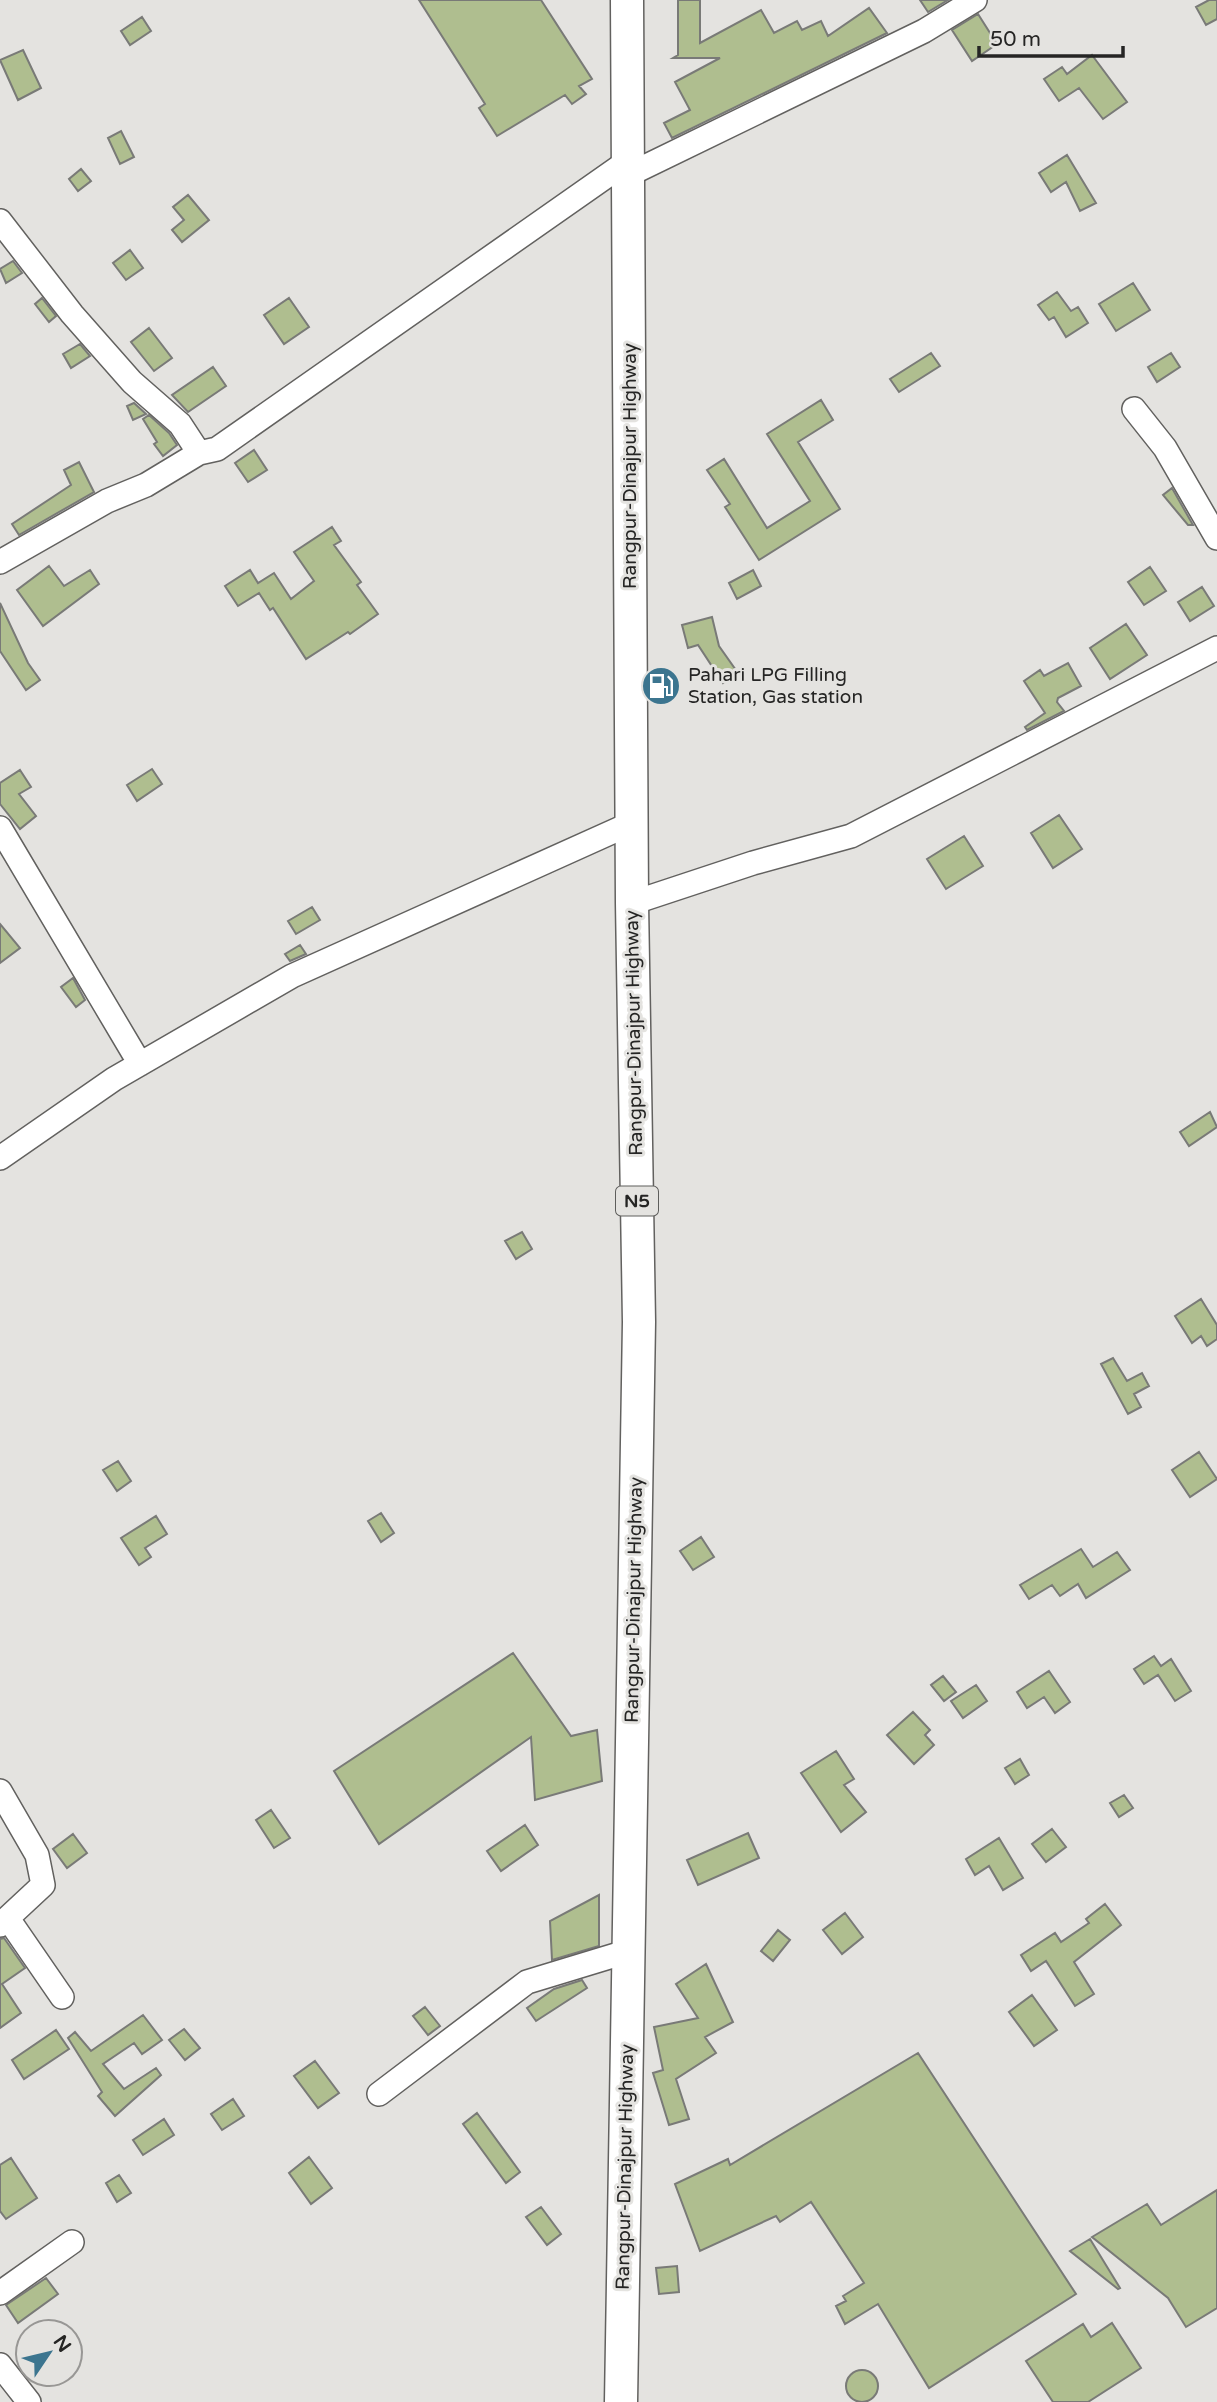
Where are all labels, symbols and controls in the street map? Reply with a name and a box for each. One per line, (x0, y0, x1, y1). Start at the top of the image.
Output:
scale bar (979, 14, 1122, 58)
text: 50 m (990, 27, 1041, 52)
street label: Rangpur-Dinajpur Highway (619, 343, 641, 589)
place label: Pahari LPG Filling Station, Gas station (688, 664, 863, 708)
fuel station icon: Pahari LPG Filling Station, Gas station (640, 665, 682, 707)
street label: Rangpur-Dinajpur Highway (621, 910, 647, 1156)
road number: N5 (616, 1186, 658, 1216)
street label: Rangpur-Dinajpur Highway (621, 1477, 647, 1723)
street label: Rangpur-Dinajpur Highway (612, 2044, 638, 2290)
north arrow (14, 2318, 84, 2388)
text: N (49, 2331, 75, 2356)

